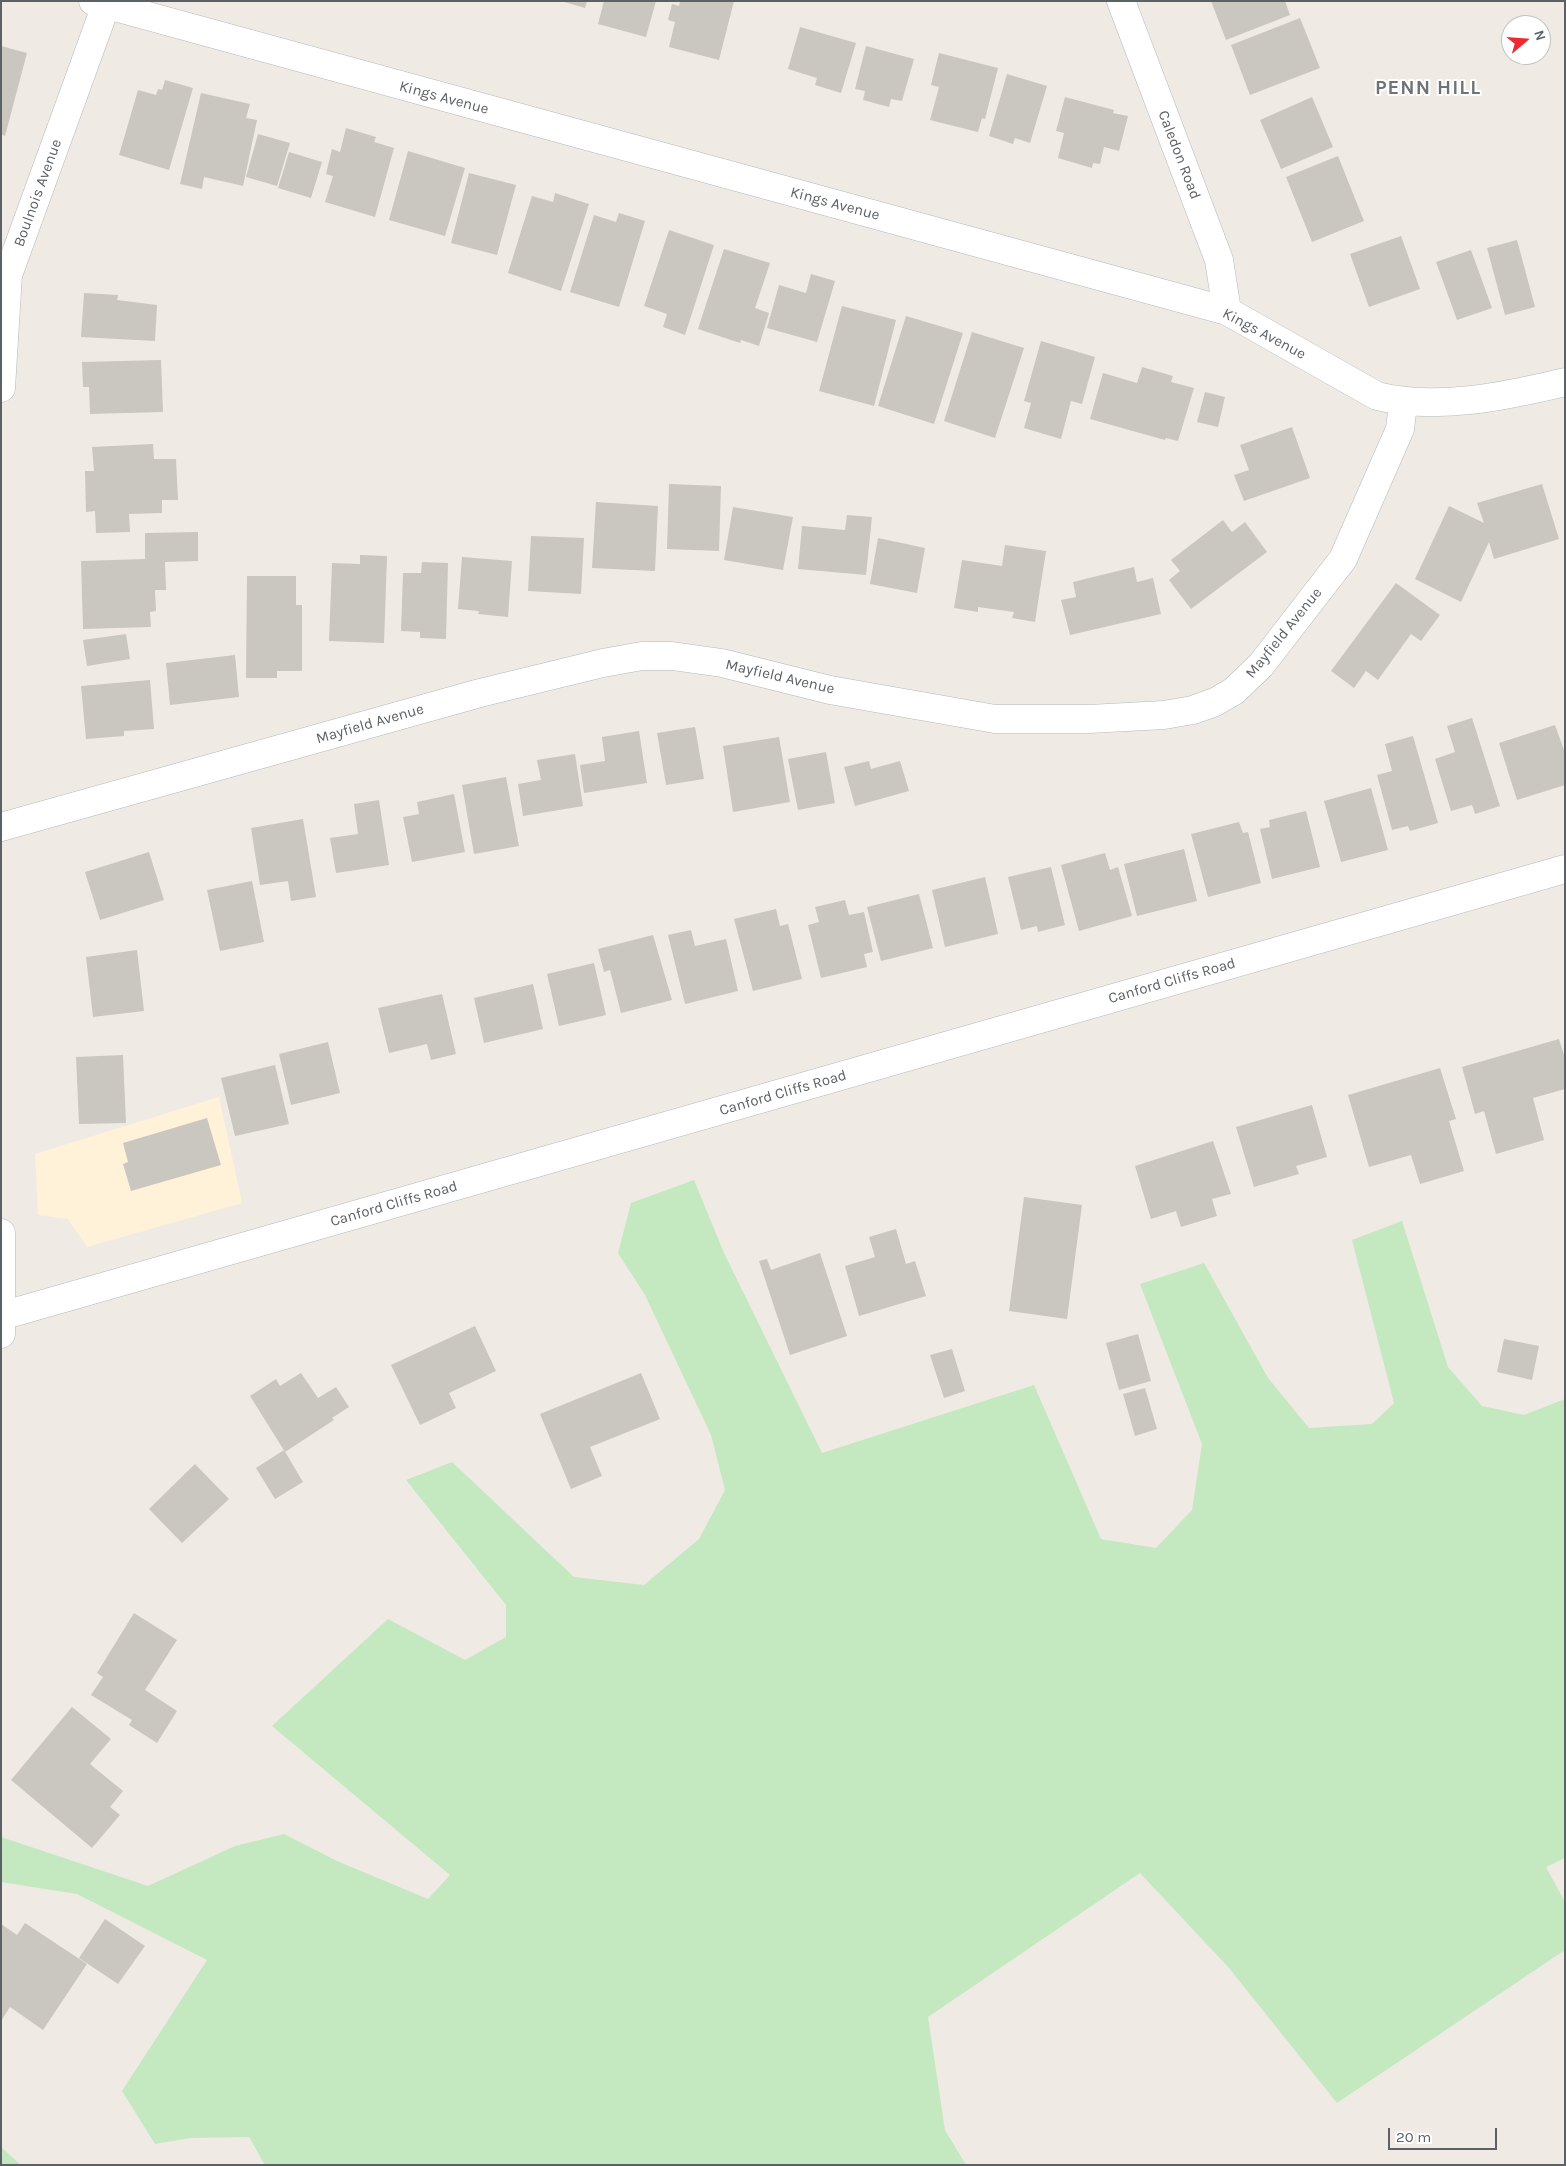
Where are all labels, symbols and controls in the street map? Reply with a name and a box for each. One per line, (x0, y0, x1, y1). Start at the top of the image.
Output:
north arrow (1501, 15, 1551, 65)
text: N (1530, 28, 1549, 43)
district label: PENN HILL (1374, 76, 1482, 100)
street label: Kings Avenue (397, 77, 491, 119)
street label: Caledon Road (1154, 108, 1204, 202)
street label: Boulnois Avenue (10, 137, 66, 249)
street label: Kings Avenue (788, 183, 882, 225)
street label: Kings Avenue (1219, 304, 1309, 364)
street label: Mayfield Avenue (1242, 584, 1326, 682)
street label: Mayfield Avenue (724, 656, 836, 698)
street label: Mayfield Avenue (314, 700, 426, 748)
street label: Canford Cliffs Road (1106, 954, 1238, 1008)
street label: Canford Cliffs Road (717, 1066, 849, 1120)
street label: Canford Cliffs Road (328, 1177, 460, 1231)
scale bar (1391, 2118, 1500, 2150)
text: 20 m (1396, 2128, 1431, 2146)

